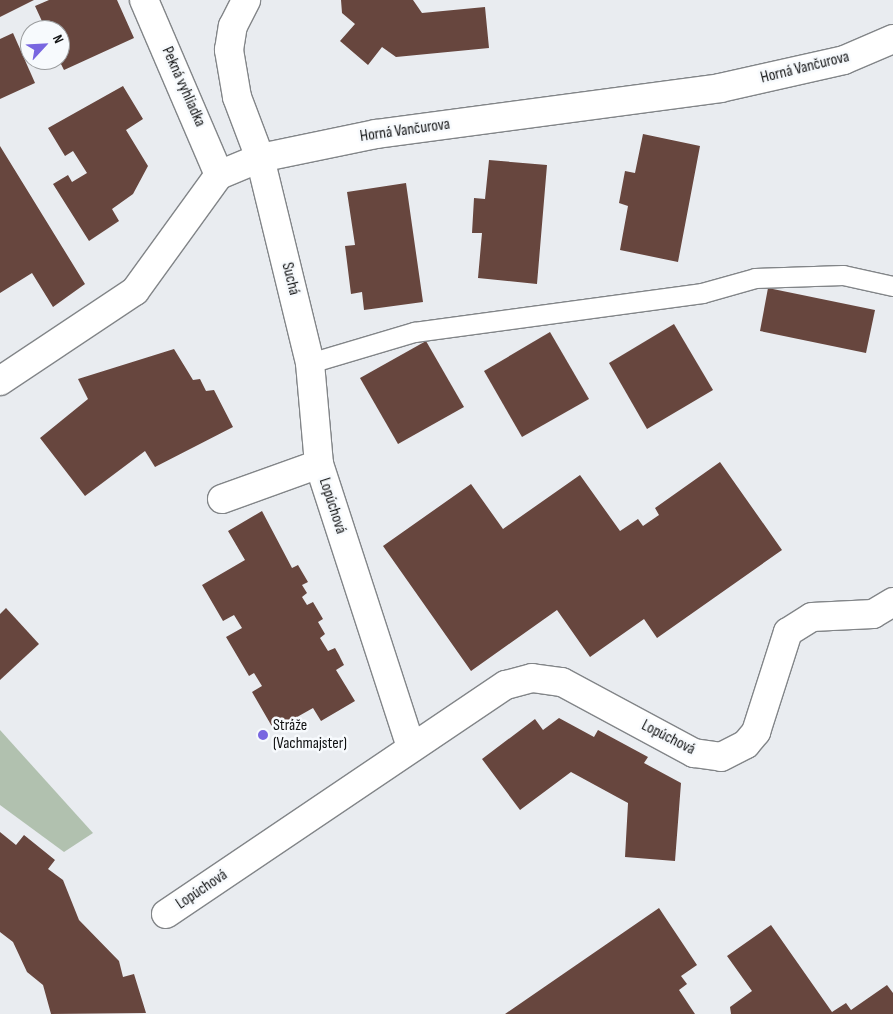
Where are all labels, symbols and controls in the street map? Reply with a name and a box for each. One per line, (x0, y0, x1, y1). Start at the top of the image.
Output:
north arrow (20, 20, 70, 70)
text: N (49, 32, 67, 46)
street label: Pekná vyhliadka (157, 44, 209, 130)
street label: Horná Vančurova (759, 48, 851, 88)
street label: Horná Vančurova (359, 115, 451, 147)
street label: Suchá (277, 261, 303, 297)
street label: Lopúchová (314, 476, 350, 536)
place label: Stráže (Vachmajster) (273, 716, 347, 754)
street label: Lopúchová (638, 716, 698, 760)
marker: Stráže (Vachmajster) (257, 729, 269, 741)
street label: Lopúchová (173, 866, 231, 914)

